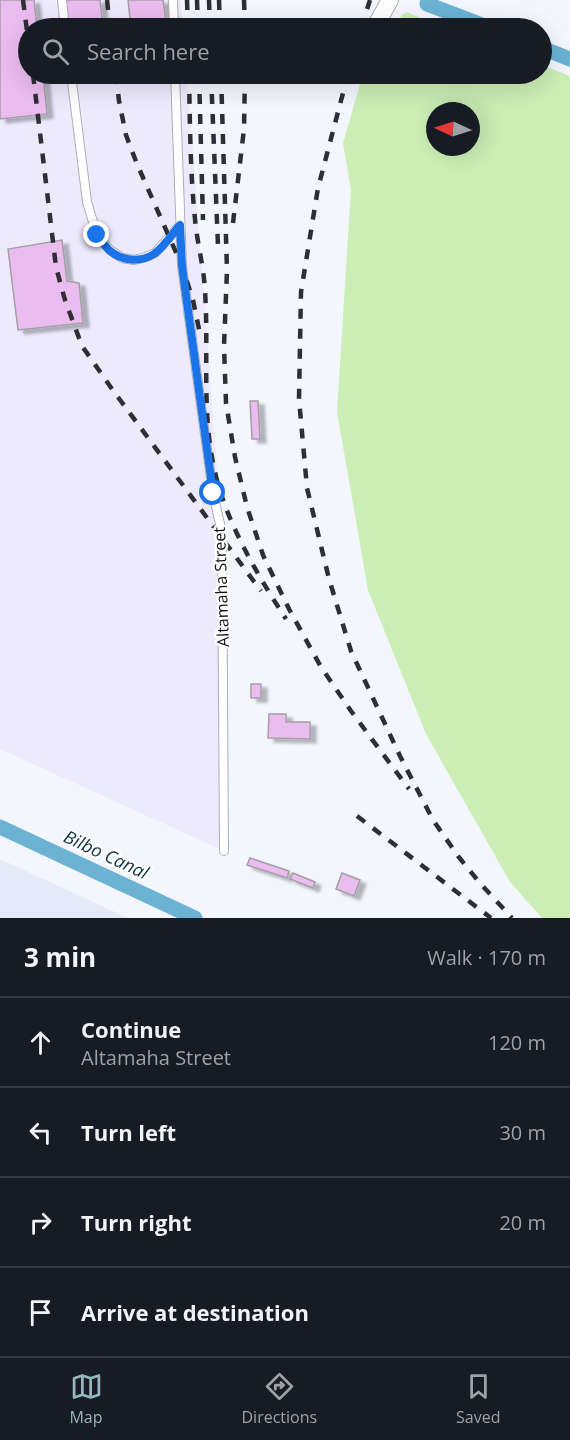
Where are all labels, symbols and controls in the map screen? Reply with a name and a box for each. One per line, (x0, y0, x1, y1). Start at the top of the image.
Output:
search box (18, 18, 552, 84)
icon: search (39, 35, 72, 68)
text: Search here (87, 36, 210, 66)
north arrow (426, 102, 480, 156)
route end (83, 221, 109, 247)
route start (199, 479, 225, 505)
street label: Altamaha Street (208, 526, 234, 647)
water label: Bilbo Canal (60, 824, 153, 884)
text: 3 min (24, 939, 96, 975)
text: Walk · 170 m (427, 944, 546, 971)
text: Continue (81, 1014, 181, 1044)
icon: ahead (24, 1026, 57, 1059)
text: 120 m (488, 1029, 546, 1056)
text: Altamaha Street (81, 1044, 231, 1071)
icon: left (24, 1116, 57, 1149)
text: Turn left (81, 1117, 176, 1147)
text: 30 m (499, 1119, 546, 1146)
icon: right (24, 1206, 57, 1239)
text: Turn right (81, 1207, 192, 1237)
text: 20 m (499, 1209, 546, 1236)
icon: arrive (24, 1296, 57, 1329)
text: Arrive at destination (81, 1297, 309, 1327)
tab: Map (69, 1370, 103, 1428)
tab: Directions (241, 1370, 317, 1428)
tab: Saved (456, 1370, 501, 1428)

